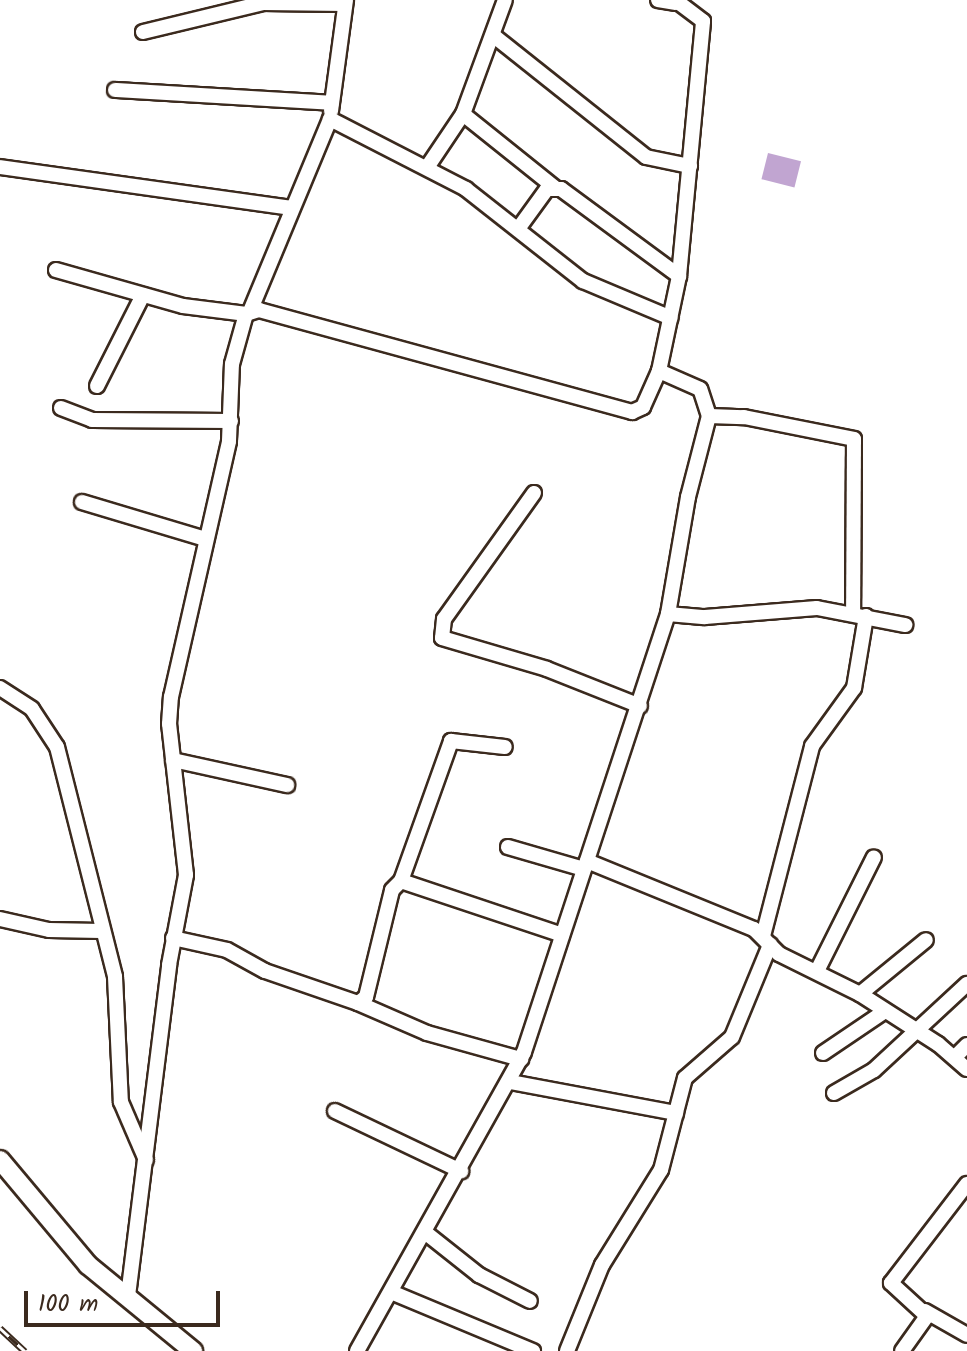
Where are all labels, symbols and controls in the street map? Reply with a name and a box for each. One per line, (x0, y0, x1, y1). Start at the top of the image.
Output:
scale bar (28, 1275, 224, 1325)
text: 100 m (38, 1285, 98, 1324)

